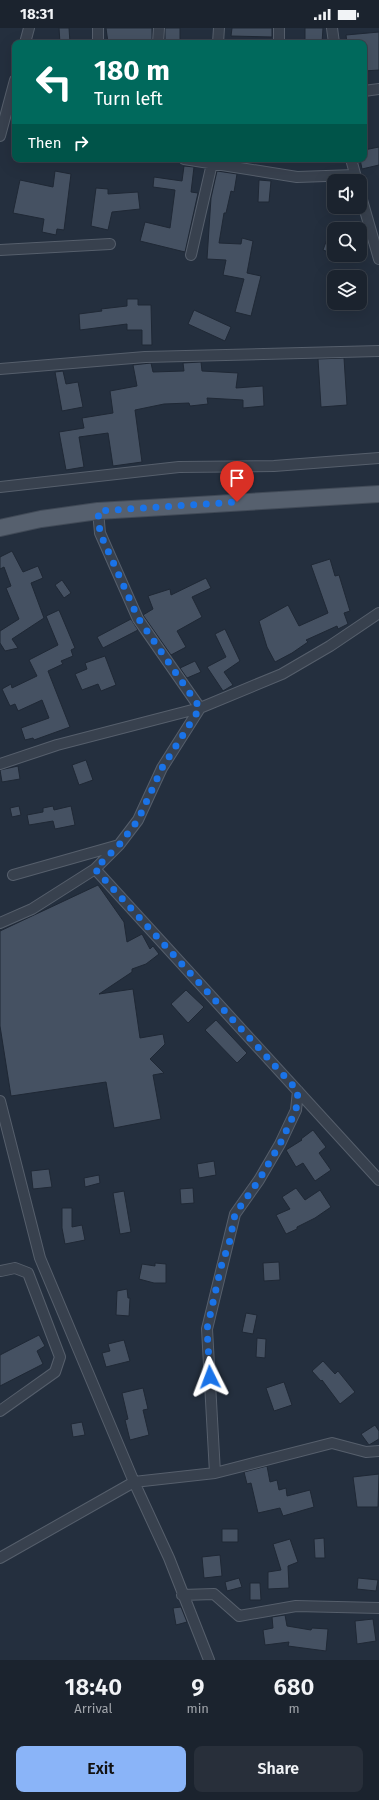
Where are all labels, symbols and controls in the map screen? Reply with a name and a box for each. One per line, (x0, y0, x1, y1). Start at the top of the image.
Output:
text: 18:31 (20, 5, 54, 23)
text: 180 m (94, 54, 170, 87)
icon: left (28, 56, 80, 108)
text: Turn left (94, 88, 163, 110)
icon: right (70, 132, 92, 154)
text: Then (28, 134, 62, 152)
map controls (327, 174, 367, 310)
button: sound (327, 174, 367, 214)
button: search (327, 222, 367, 262)
button: layers (327, 270, 367, 310)
pin (220, 461, 254, 502)
icon: arrive (226, 467, 248, 489)
position arrow (189, 1356, 231, 1398)
text: 18:40 (64, 1673, 122, 1701)
text: 9 (191, 1673, 204, 1701)
text: 680 (273, 1673, 315, 1701)
text: Arrival (74, 1701, 112, 1716)
text: min (187, 1701, 209, 1716)
text: m (288, 1701, 300, 1716)
button: Exit (16, 1746, 186, 1792)
button: Share (194, 1746, 363, 1792)

